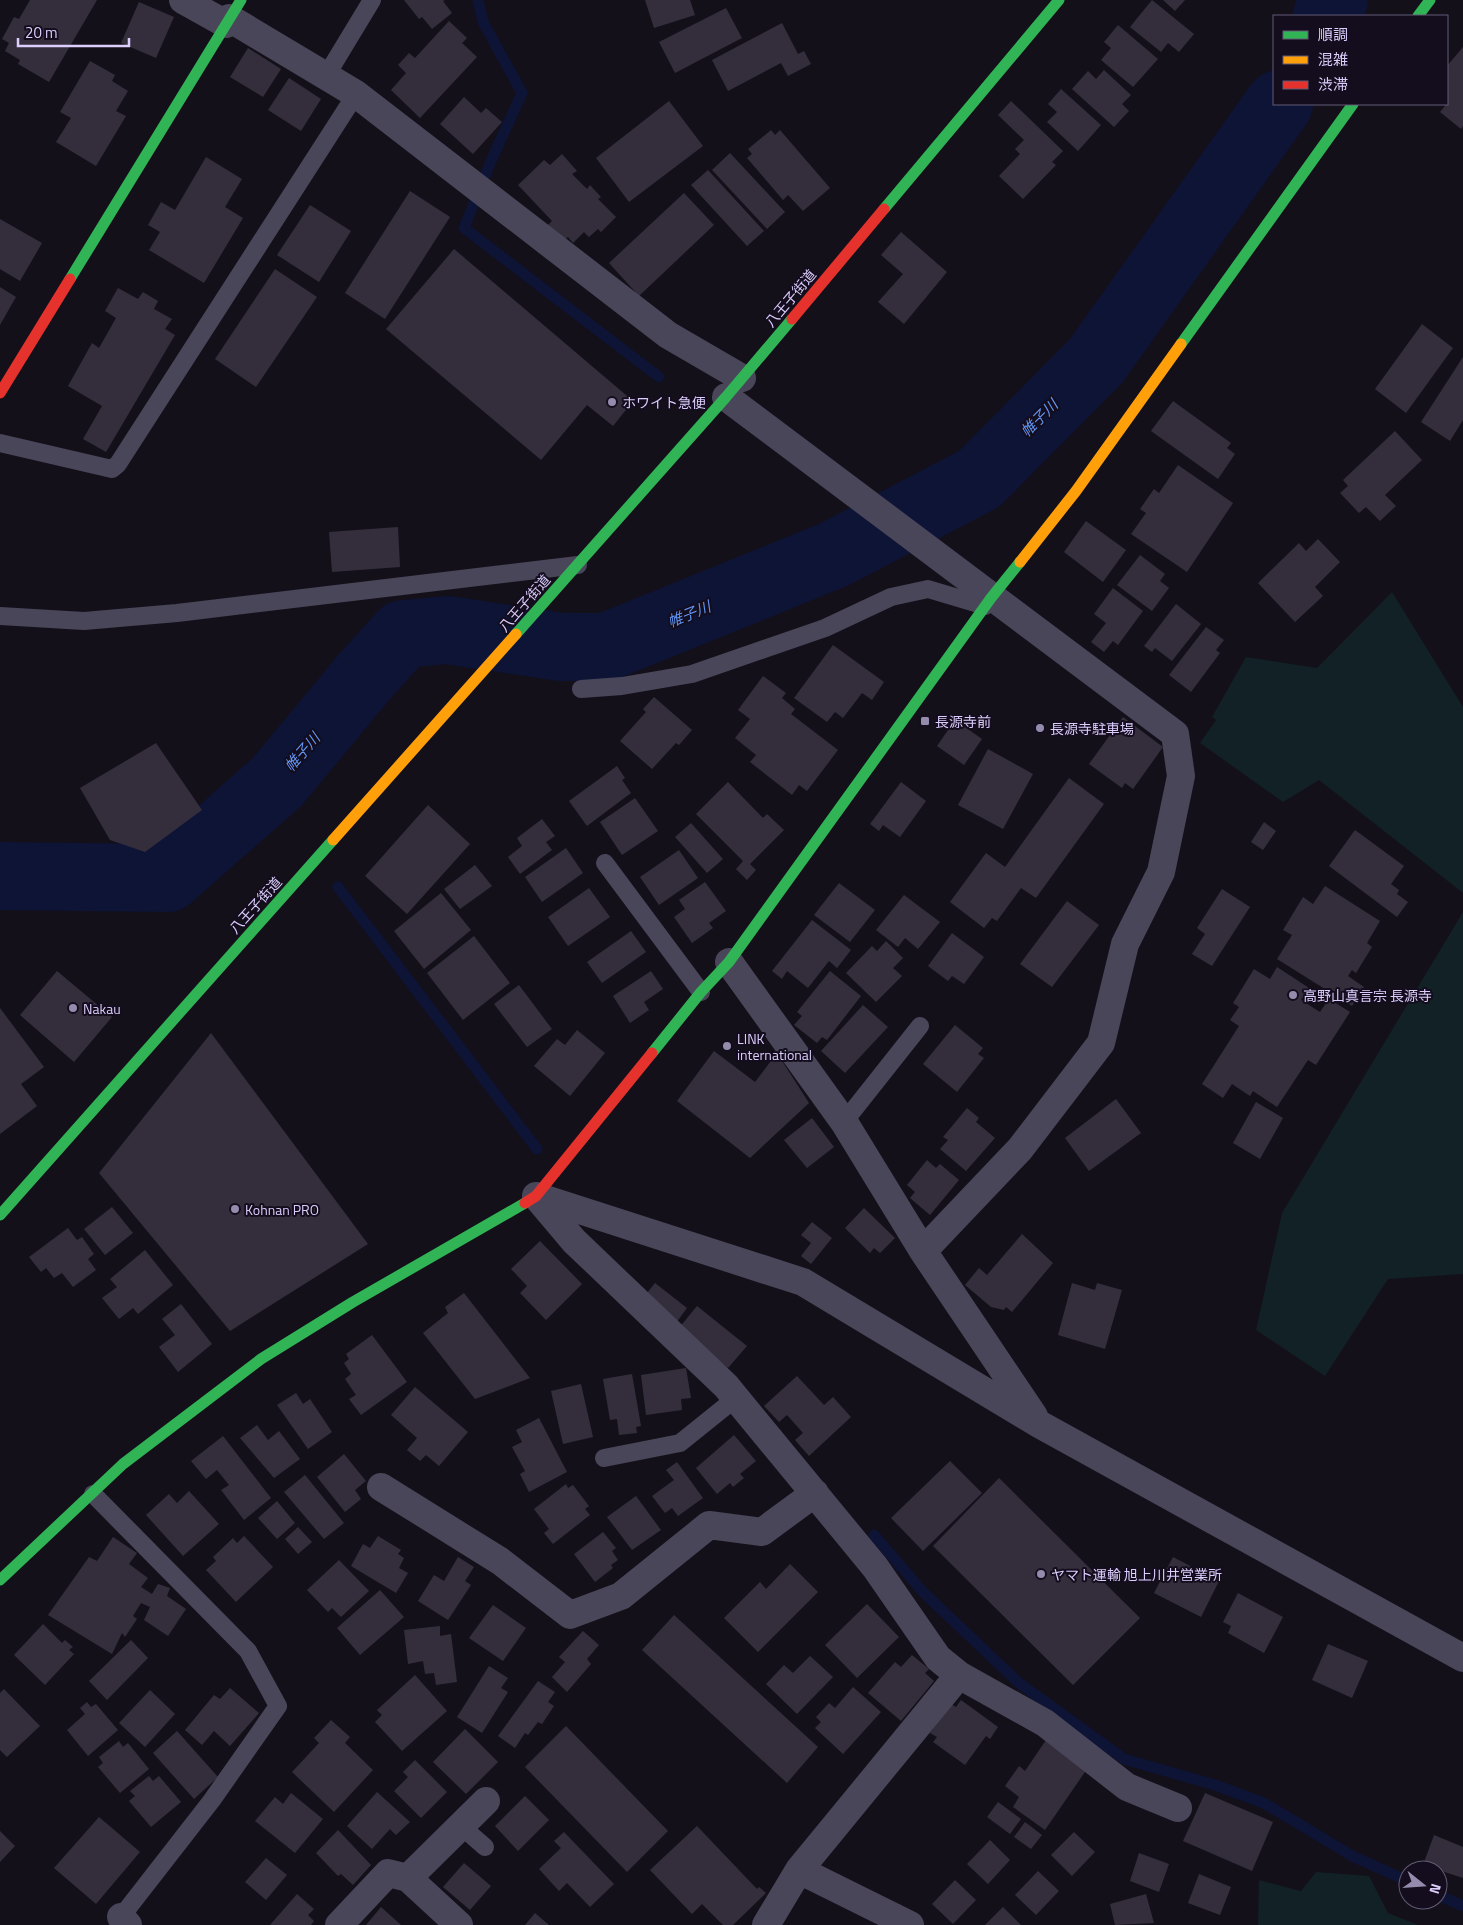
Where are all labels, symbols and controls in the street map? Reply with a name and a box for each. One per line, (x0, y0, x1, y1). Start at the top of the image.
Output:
scale bar (18, 15, 129, 47)
legend (1273, 15, 1448, 105)
text: 20 m (25, 21, 58, 44)
text: 順調 (1318, 23, 1348, 46)
text: 混雑 (1318, 48, 1348, 71)
text: 渋滞 (1318, 73, 1348, 96)
street label: 八王子街道 (759, 264, 821, 332)
place label: ホワイト急便 (622, 392, 706, 413)
water label: 帷子川 (1015, 393, 1064, 442)
marker: ホワイト急便 (606, 396, 618, 408)
street label: 八王子街道 (493, 570, 555, 636)
water label: 帷子川 (664, 594, 716, 633)
place label: 長源寺前 (935, 711, 991, 732)
marker: 長源寺前 (919, 715, 931, 727)
place label: 長源寺駐車場 (1050, 718, 1134, 739)
marker: 長源寺駐車場 (1034, 722, 1046, 734)
water label: 帷子川 (279, 726, 327, 777)
street label: 八王子街道 (224, 872, 286, 938)
place label: 高野山真言宗 長源寺 (1303, 985, 1432, 1006)
marker: 高野山真言宗 長源寺 (1287, 989, 1299, 1001)
place label: Nakau (83, 998, 121, 1019)
marker: Nakau (67, 1002, 79, 1014)
place label: LINK international (737, 1028, 812, 1065)
marker: LINK international (721, 1040, 733, 1052)
place label: Kohnan PRO (245, 1199, 319, 1220)
marker: Kohnan PRO (229, 1203, 241, 1215)
place label: ヤマト運輸 旭上川井営業所 (1051, 1564, 1222, 1585)
marker: ヤマト運輸 旭上川井営業所 (1035, 1568, 1047, 1580)
north arrow (1398, 1860, 1448, 1910)
text: N (1424, 1881, 1447, 1897)

